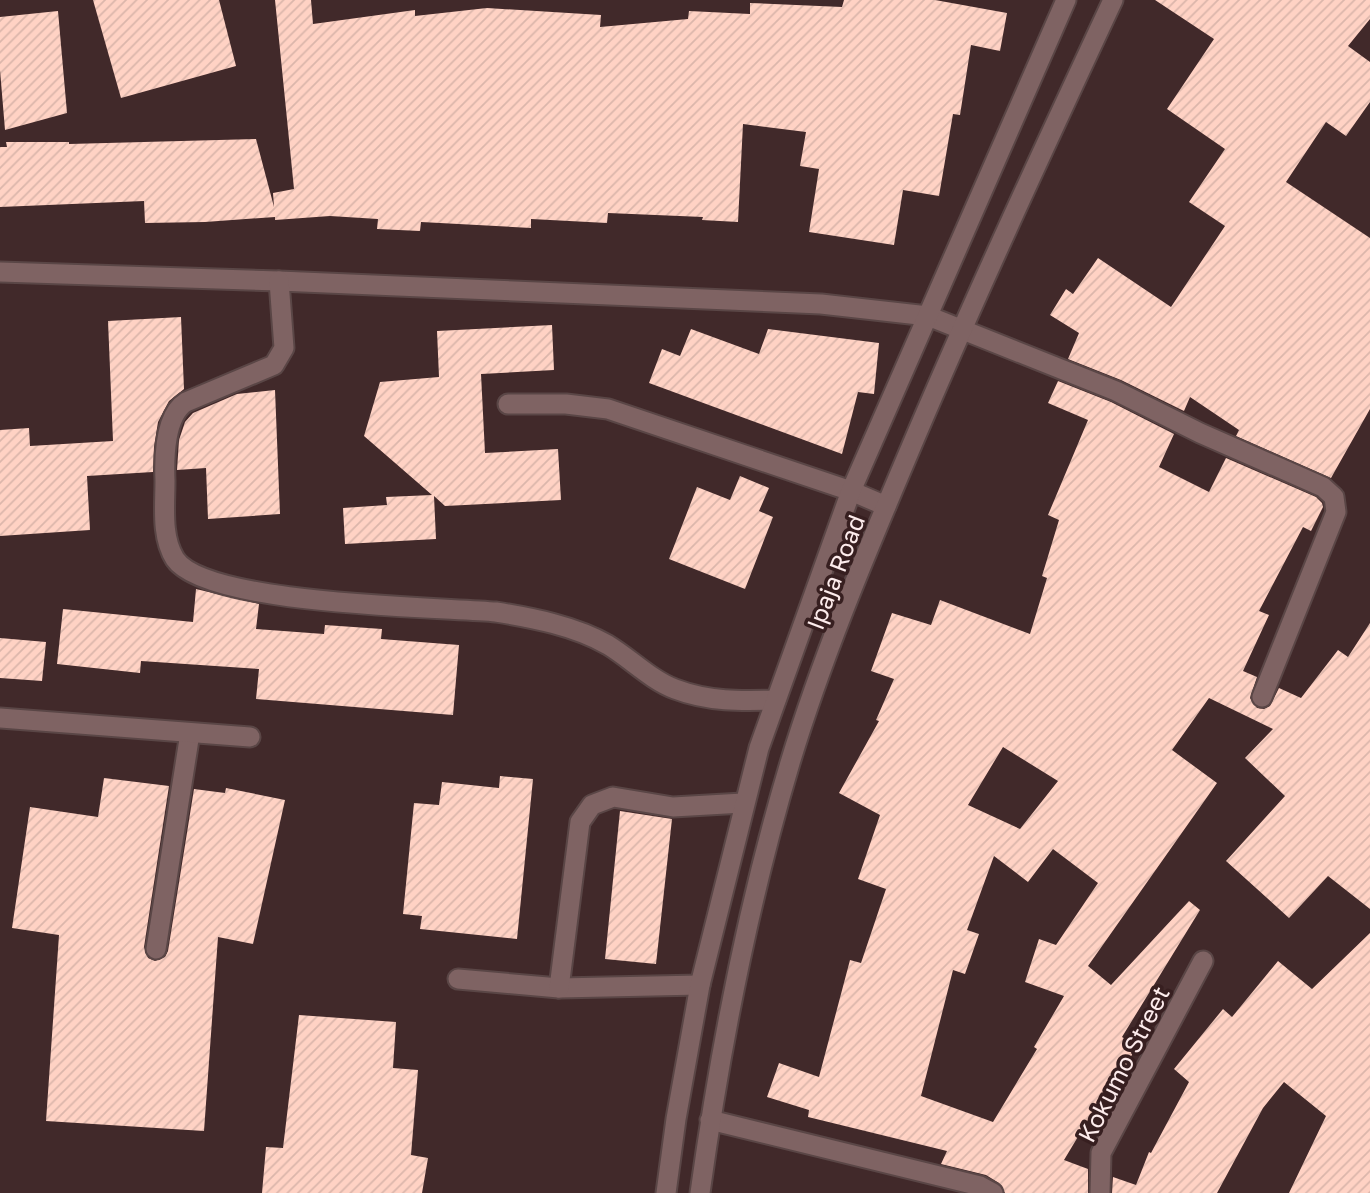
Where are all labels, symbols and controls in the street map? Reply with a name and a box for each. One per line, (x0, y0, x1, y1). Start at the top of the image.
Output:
street label: Ipaja Road (800, 510, 870, 634)
street label: Kokumo Street (1071, 981, 1175, 1147)

